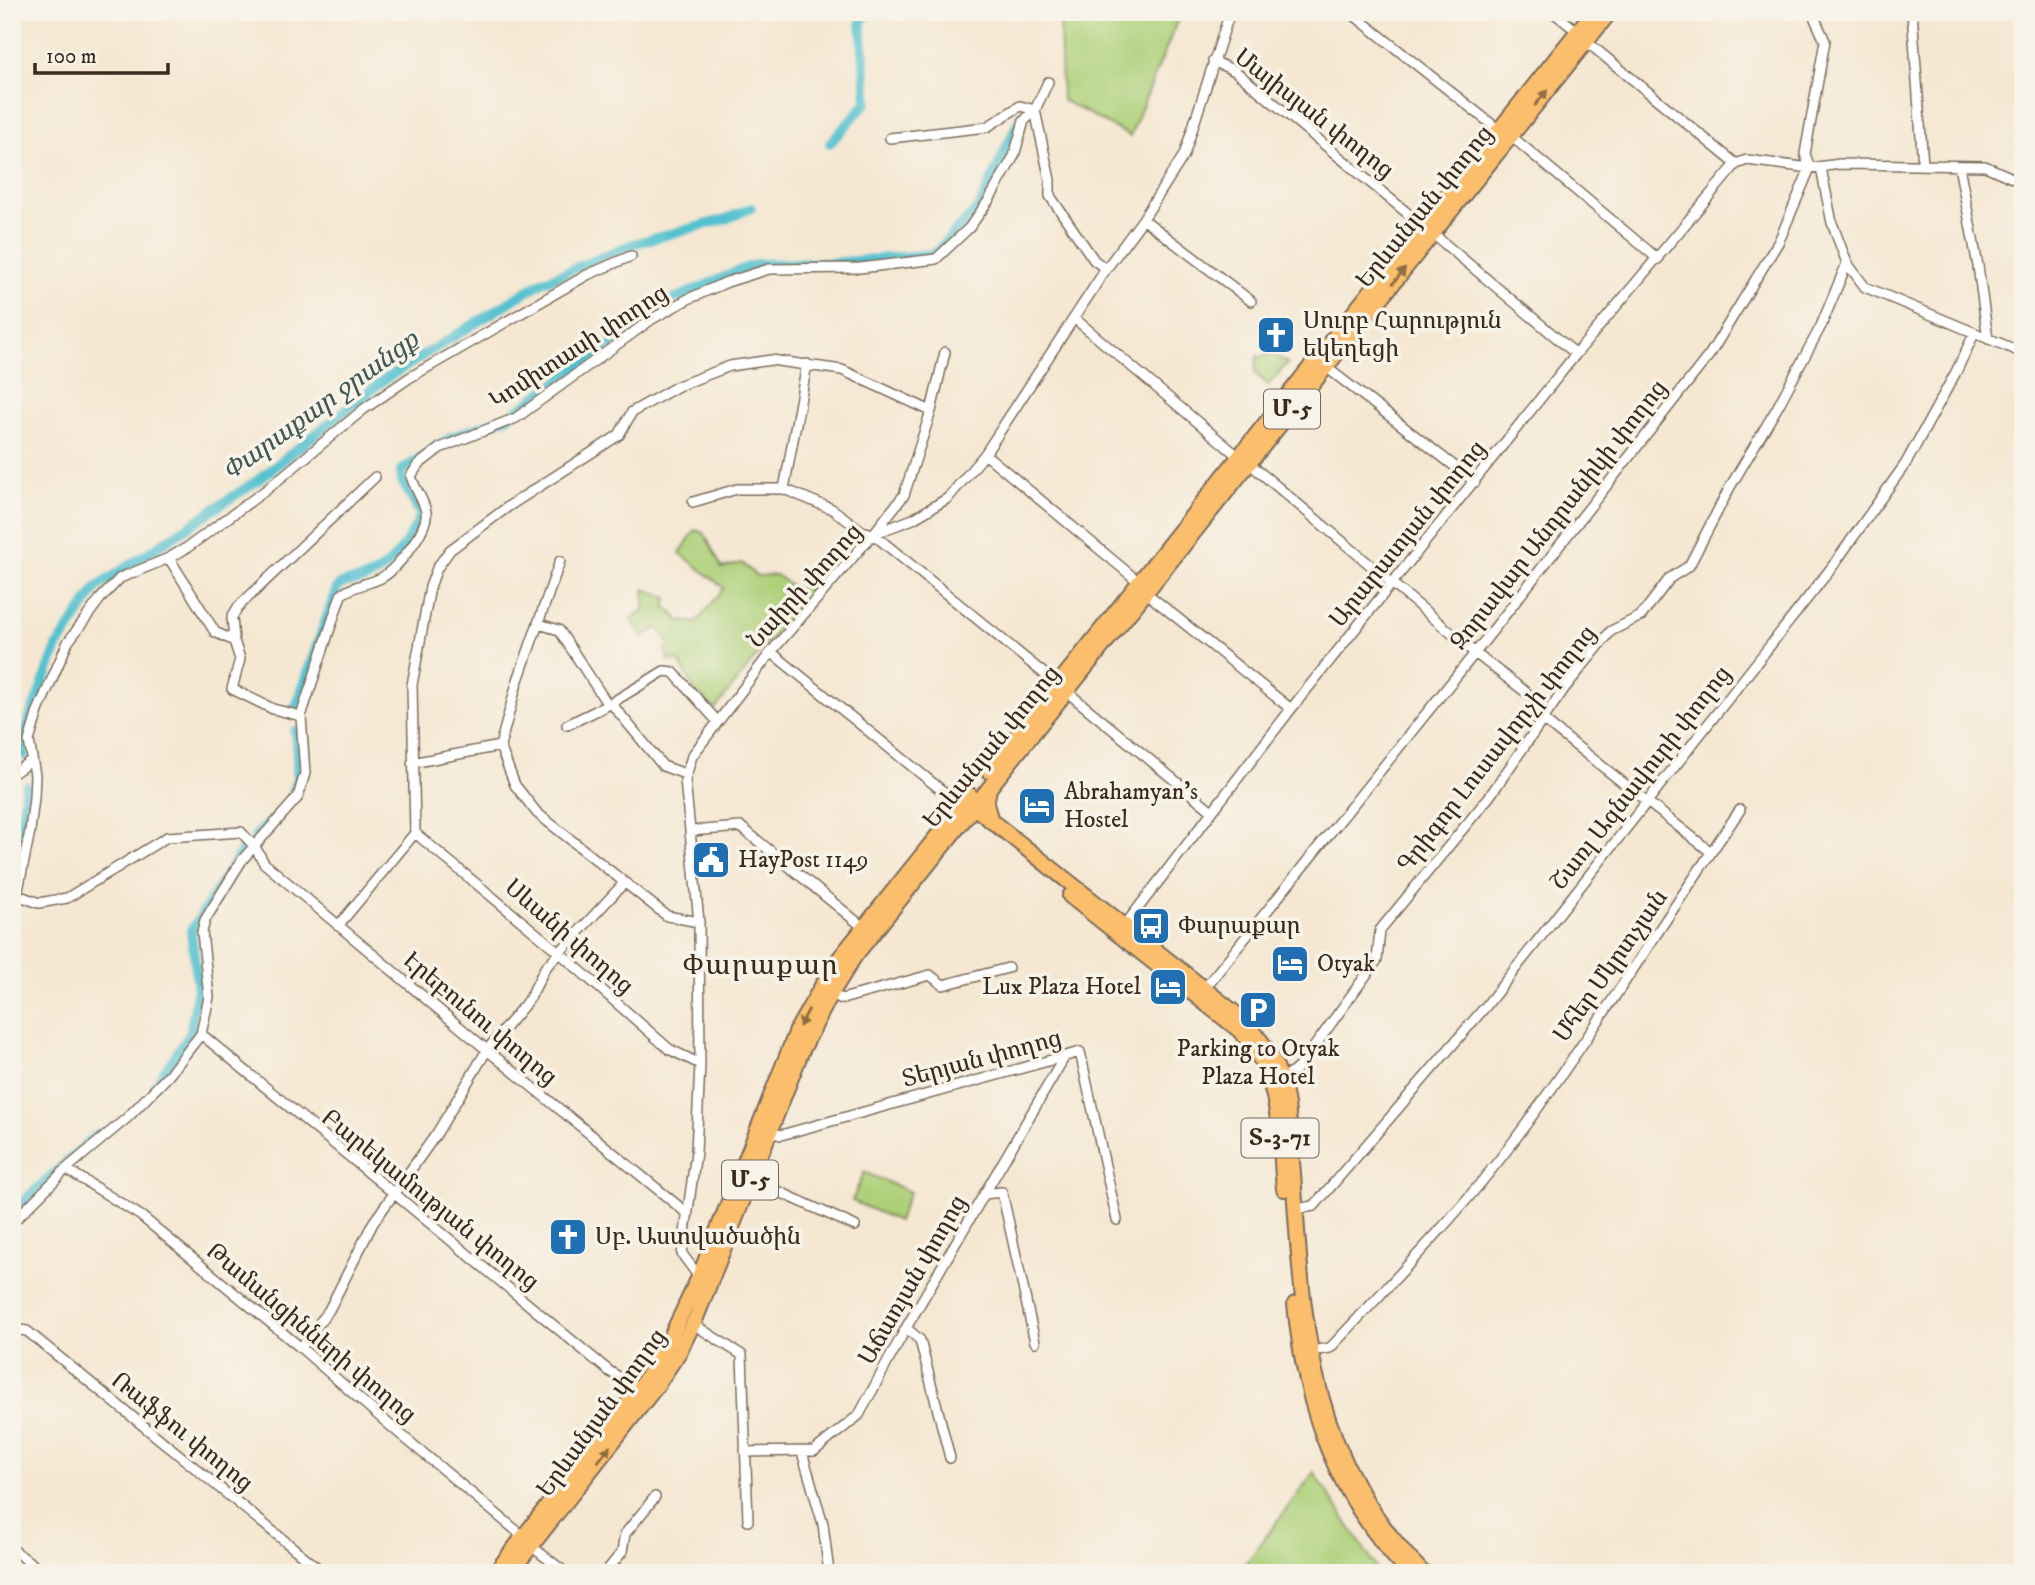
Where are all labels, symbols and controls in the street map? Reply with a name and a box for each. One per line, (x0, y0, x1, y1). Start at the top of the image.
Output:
scale bar (35, 32, 168, 76)
street label: Մայիսյան փողոց (1228, 42, 1400, 186)
text: 100 m (46, 44, 97, 70)
one-way arrow (1534, 90, 1549, 108)
street label: Երևանյան փողոց (1350, 119, 1500, 295)
one-way arrow (1391, 267, 1406, 284)
street label: Կոմիտասի փողոց (484, 278, 674, 416)
place label: Սուրբ Հարություն եկեղեցի (1303, 306, 1502, 364)
church icon: Սուրբ Հարություն եկեղեցի (1255, 314, 1297, 356)
water label: Փարաքար ջրանցք (216, 323, 427, 488)
street label: Զորավար Անդրանիկի փողոց (1444, 374, 1674, 656)
road number: Մ-5 (1264, 390, 1320, 428)
street label: Արարատյան փողոց (1323, 434, 1493, 634)
street label: Նաիրի փողոց (741, 517, 869, 655)
street label: Գրիգոր Լուսավորչի փողոց (1391, 619, 1603, 879)
street label: Երևանյան փողոց (917, 659, 1067, 835)
street label: Շառլ Ազնավուրի փողոց (1544, 660, 1738, 896)
place label: Abrahamyan's Hostel (1064, 777, 1198, 835)
hotel icon: Abrahamyan's Hostel (1016, 785, 1058, 827)
public building icon: HayPost 1149 (690, 839, 732, 881)
place label: HayPost 1149 (738, 845, 868, 875)
street label: Սևանի փողոց (498, 873, 640, 1001)
street label: Մհեր Մկրտչյան (1547, 884, 1675, 1048)
bus stop icon: Փարաքար (1130, 905, 1172, 947)
place label: Փարաքար (1178, 911, 1300, 941)
hotel icon: Otyak (1269, 943, 1311, 985)
street label: Էրեբունու փողոց (397, 946, 563, 1092)
district label: Փարաքար (683, 948, 839, 983)
place label: Otyak (1317, 949, 1375, 979)
hotel icon: Lux Plaza Hotel (1147, 966, 1189, 1008)
place label: Lux Plaza Hotel (982, 972, 1142, 1002)
parking icon: Parking to Otyak Plaza Hotel (1237, 989, 1279, 1031)
one-way arrow (798, 1008, 810, 1028)
street label: Տերյան փողոց (899, 1023, 1065, 1095)
place label: Parking to Otyak Plaza Hotel (1176, 1034, 1340, 1092)
street label: Բարեկամության փողոց (315, 1103, 545, 1297)
road number: Տ-3-71 (1242, 1119, 1318, 1158)
road number: Մ-5 (722, 1161, 778, 1200)
street label: Աճառյան փողոց (852, 1190, 974, 1370)
church icon: Սբ. Աստվածածին (547, 1216, 589, 1258)
place label: Սբ. Աստվածածին (595, 1222, 801, 1252)
street label: Թամանցինների փողոց (200, 1236, 422, 1430)
street label: Երևանյան փողոց (531, 1323, 673, 1503)
street label: Ռաֆֆու փողոց (105, 1366, 259, 1498)
one-way arrow (596, 1446, 611, 1464)

